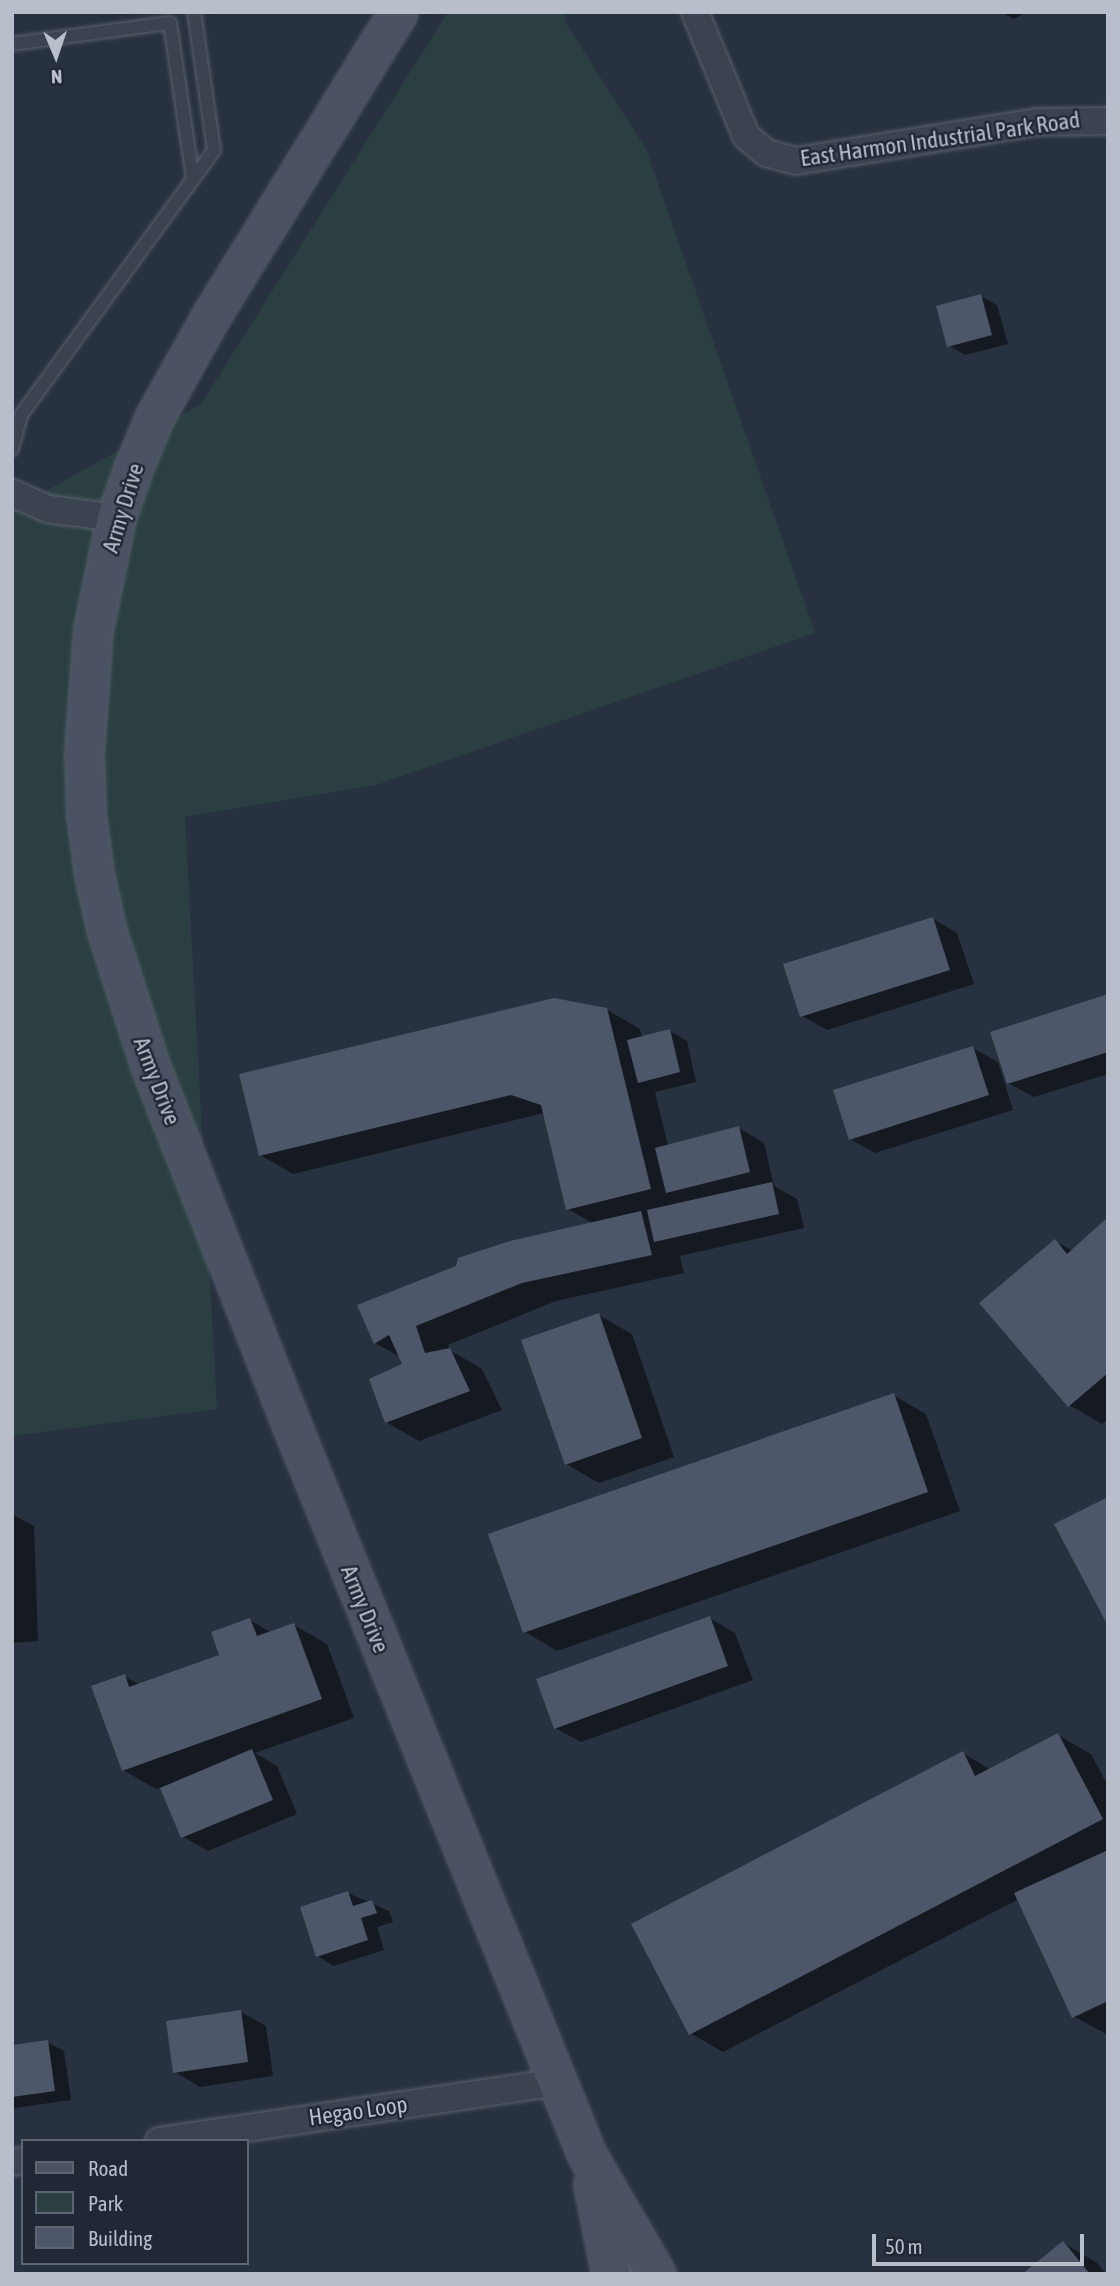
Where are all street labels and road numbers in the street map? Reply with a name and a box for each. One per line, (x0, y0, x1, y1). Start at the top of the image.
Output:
street label: East Harmon Industrial Park Road (798, 106, 1082, 172)
street label: Army Drive (96, 460, 150, 556)
street label: Army Drive (128, 1033, 186, 1129)
street label: Army Drive (335, 1561, 395, 1657)
street label: Hegao Loop (307, 2090, 409, 2132)

